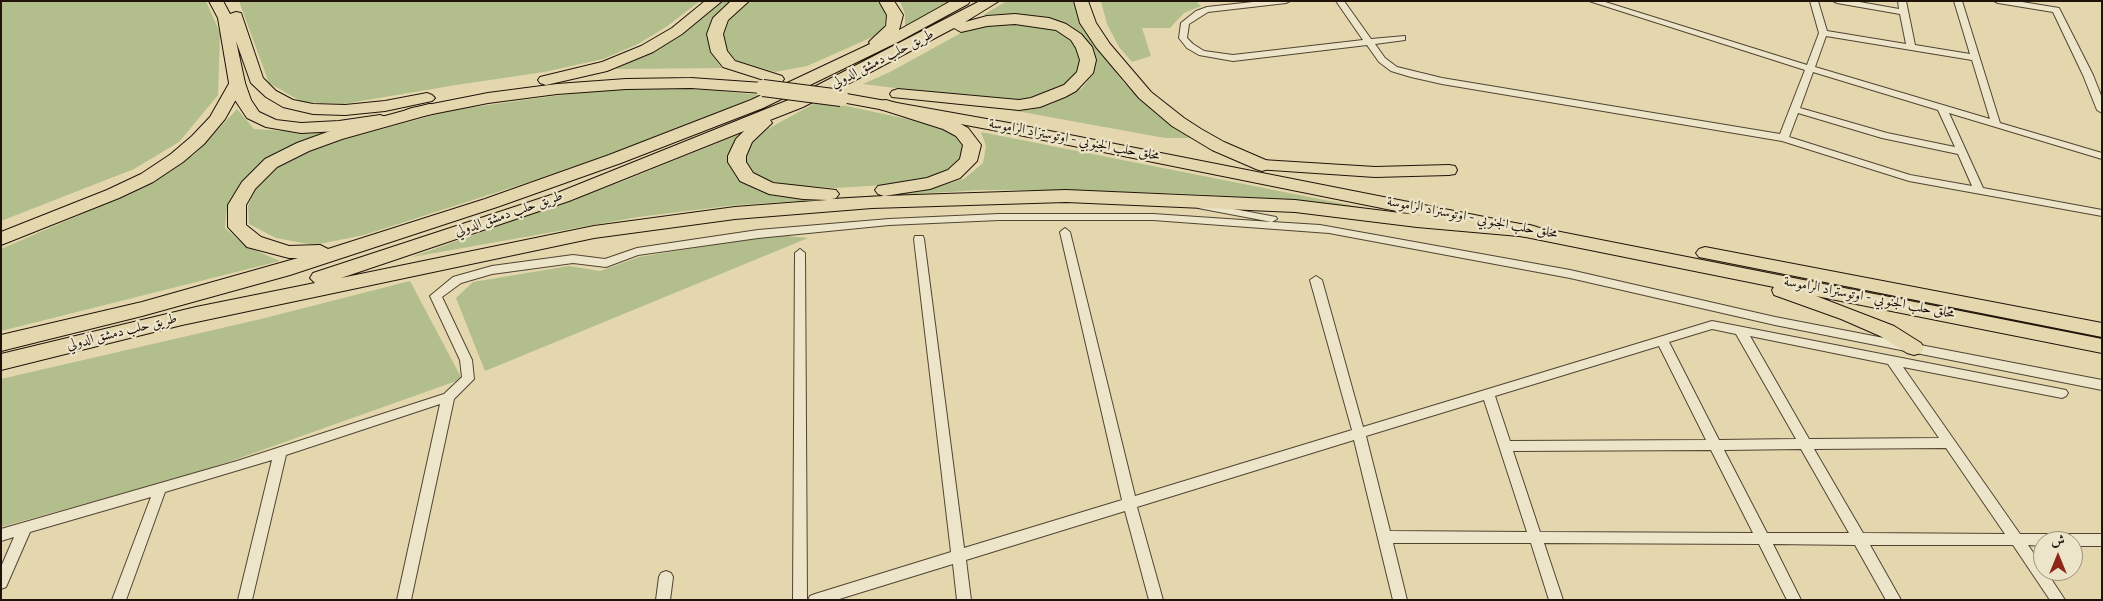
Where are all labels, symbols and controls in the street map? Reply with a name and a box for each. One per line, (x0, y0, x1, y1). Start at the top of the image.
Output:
street label: طريق حلب دمشق الدولي (829, 27, 937, 93)
street label: محلق حلب الجنوبي - اوتوستراد الراموسة (987, 116, 1161, 166)
street label: طريق حلب دمشق الدولي (453, 189, 565, 241)
street label: محلق حلب الجنوبي - اوتوستراد الراموسة (1385, 194, 1559, 244)
street label: محلق حلب الجنوبي - اوتوستراد الراموسة (1782, 274, 1956, 324)
street label: طريق حلب دمشق الدولي (65, 311, 179, 355)
north arrow (2033, 531, 2083, 581)
text: ش (2051, 532, 2065, 551)

